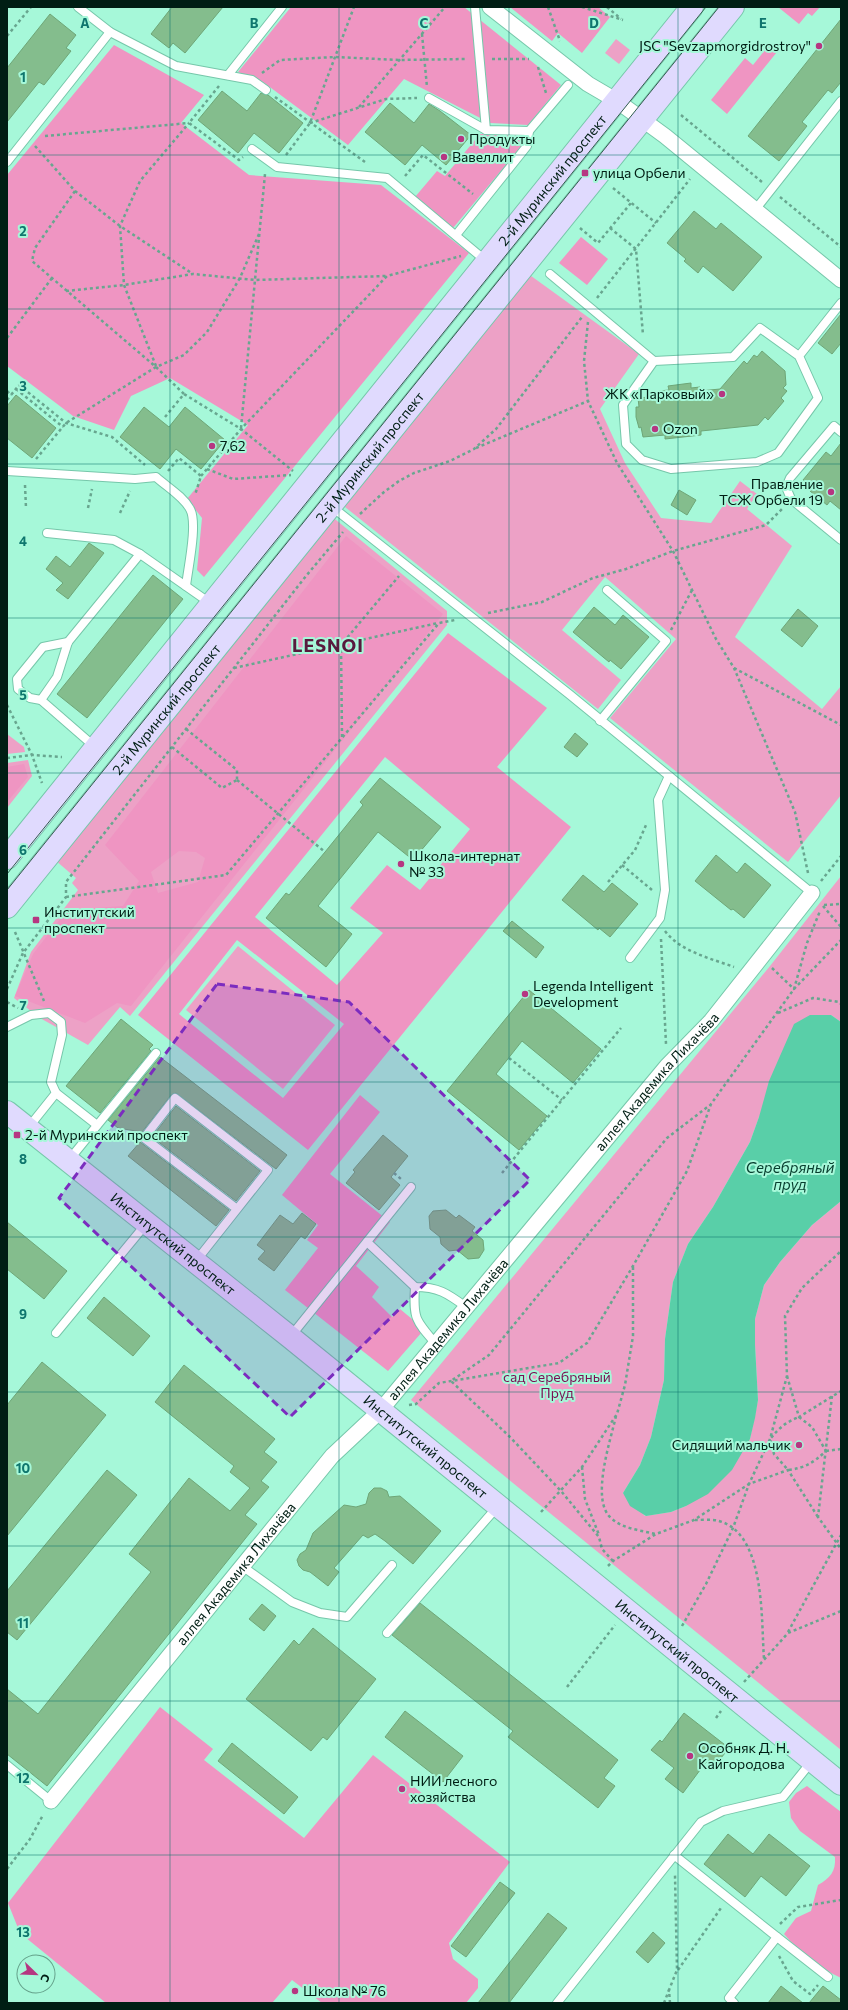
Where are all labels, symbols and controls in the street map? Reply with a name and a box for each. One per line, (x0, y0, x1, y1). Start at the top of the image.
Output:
text: A (80, 15, 90, 31)
text: B (250, 15, 259, 31)
text: C (420, 15, 429, 31)
text: D (589, 15, 599, 31)
text: E (759, 15, 767, 31)
place label: JSC "Sevzapmorgidrostroy" (639, 37, 811, 54)
marker: JSC "Sevzapmorgidrostroy" (814, 41, 824, 51)
text: 1 (20, 69, 26, 85)
street label: 2-й Муринский проспект (494, 111, 610, 249)
place label: Продукты (469, 130, 535, 147)
marker: Продукты (456, 134, 466, 144)
place label: Вавеллит (452, 148, 514, 165)
marker: Вавеллит (439, 152, 449, 162)
place label: улица Орбели (593, 164, 686, 181)
marker: улица Орбели (580, 168, 590, 178)
text: 2 (19, 223, 27, 239)
text: 3 (19, 378, 27, 394)
place label: ЖК «Парковый» (605, 385, 714, 402)
street label: 2-й Муринский проспект (312, 388, 428, 526)
marker: ЖК «Парковый» (717, 389, 727, 399)
place label: Ozon (663, 420, 698, 437)
marker: Ozon (650, 424, 660, 434)
place label: 7,62 (220, 437, 246, 454)
marker: 7,62 (207, 441, 217, 451)
place label: Правление ТСЖ Орбели 19 (719, 475, 823, 508)
marker: Правление ТСЖ Орбели 19 (826, 487, 836, 497)
text: 4 (19, 533, 27, 549)
district label: LESNOI (292, 634, 364, 656)
street label: 2-й Муринский проспект (108, 640, 224, 778)
text: 5 (19, 687, 27, 703)
text: 6 (19, 842, 27, 858)
place label: Школа-интернат № 33 (409, 847, 521, 880)
marker: Школа-интернат № 33 (396, 859, 406, 869)
place label: Институтский проспект (44, 903, 135, 936)
marker: Институтский проспект (31, 915, 41, 925)
place label: Legenda Intelligent Development (533, 977, 654, 1010)
marker: Legenda Intelligent Development (520, 989, 530, 999)
text: 7 (19, 997, 27, 1013)
street label: аллея Академика Лихачёва (591, 1009, 722, 1154)
place label: 2-й Муринский проспект (25, 1126, 188, 1143)
marker: 2-й Муринский проспект (12, 1130, 22, 1140)
text: 8 (19, 1151, 27, 1167)
water label: Серебряный пруд (746, 1158, 835, 1193)
street label: Институтский проспект (107, 1189, 239, 1299)
street label: аллея Академика Лихачёва (384, 1255, 511, 1403)
text: 9 (19, 1306, 27, 1322)
park label: сад Серебряный Пруд (503, 1368, 611, 1401)
street label: Институтский проспект (360, 1391, 491, 1502)
place label: Сидящий мальчик (672, 1436, 791, 1453)
marker: Сидящий мальчик (794, 1440, 804, 1450)
text: 10 (16, 1460, 31, 1476)
street label: аллея Академика Лихачёва (172, 1499, 299, 1648)
street label: Институтский проспект (612, 1595, 743, 1706)
text: 11 (17, 1615, 29, 1631)
place label: Особняк Д. Н. Кайгородова (698, 1739, 789, 1772)
marker: Особняк Д. Н. Кайгородова (685, 1751, 695, 1761)
text: 12 (16, 1770, 30, 1786)
place label: НИИ лесного хозяйства (410, 1772, 497, 1805)
marker: НИИ лесного хозяйства (397, 1784, 407, 1794)
text: 13 (16, 1924, 30, 1940)
north arrow (16, 1954, 56, 1994)
text: С (38, 1972, 53, 1985)
place label: Школа № 76 (303, 1982, 386, 1999)
marker: Школа № 76 (290, 1986, 300, 1996)

